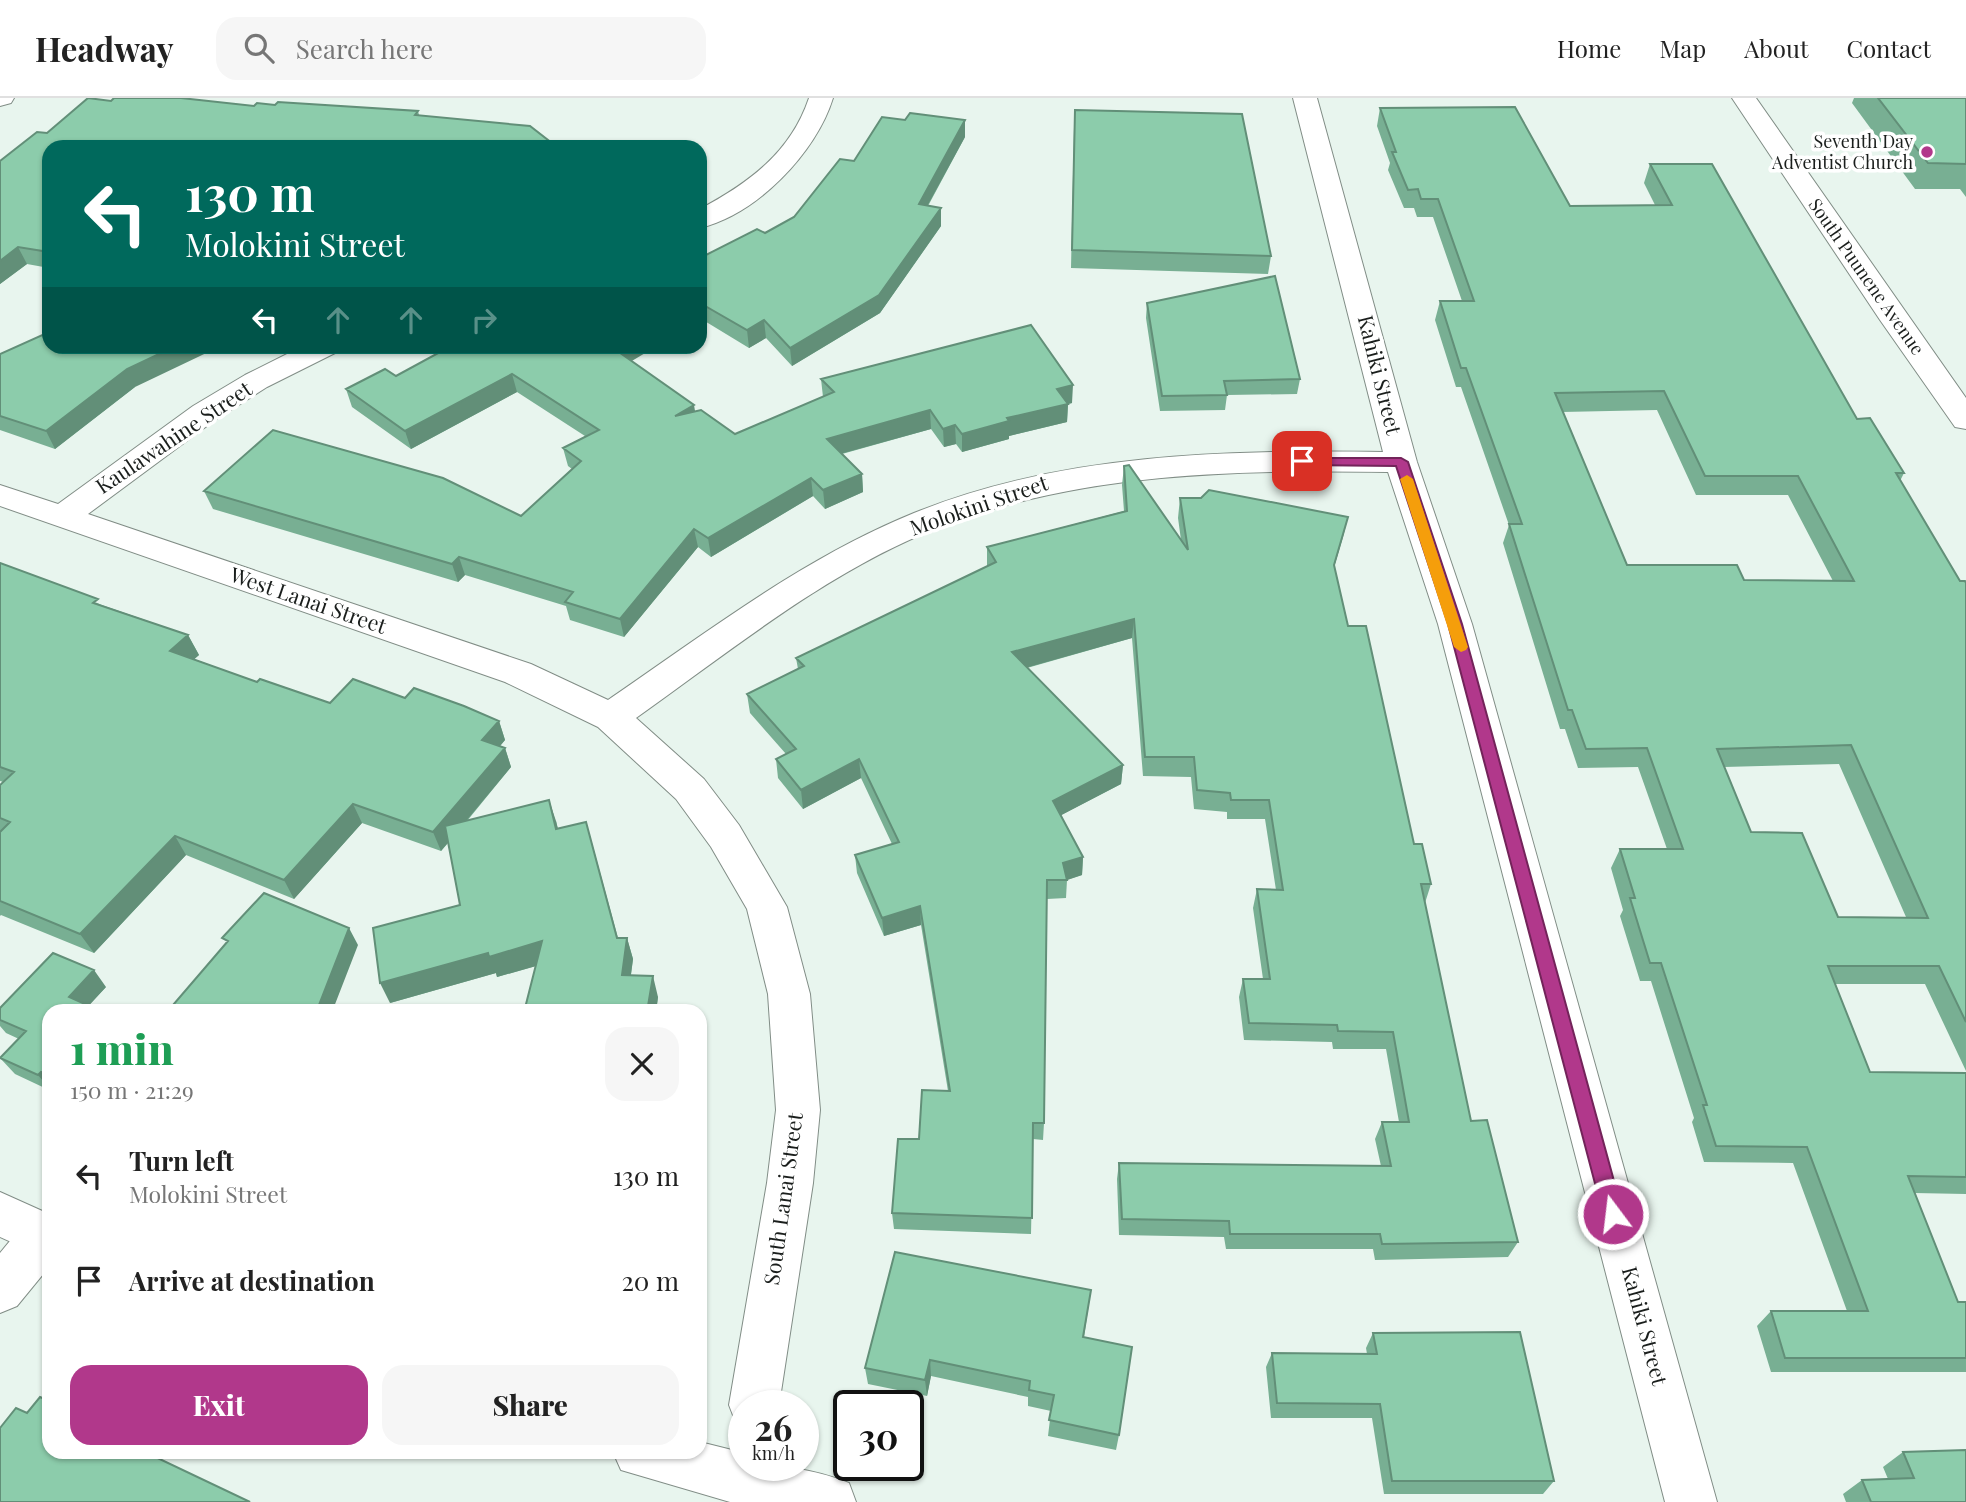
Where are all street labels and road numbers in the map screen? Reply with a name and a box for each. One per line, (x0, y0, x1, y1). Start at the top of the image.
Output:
street label: South Puunene Avenue (1804, 193, 1930, 359)
street label: Kahiki Street (1353, 312, 1409, 438)
street label: Kaulawahine Street (89, 373, 257, 499)
street label: Molokini Street (906, 467, 1052, 541)
street label: West Lanai Street (226, 559, 391, 639)
street label: South Lanai Street (756, 1110, 808, 1287)
street label: Kahiki Street (1617, 1263, 1675, 1389)

